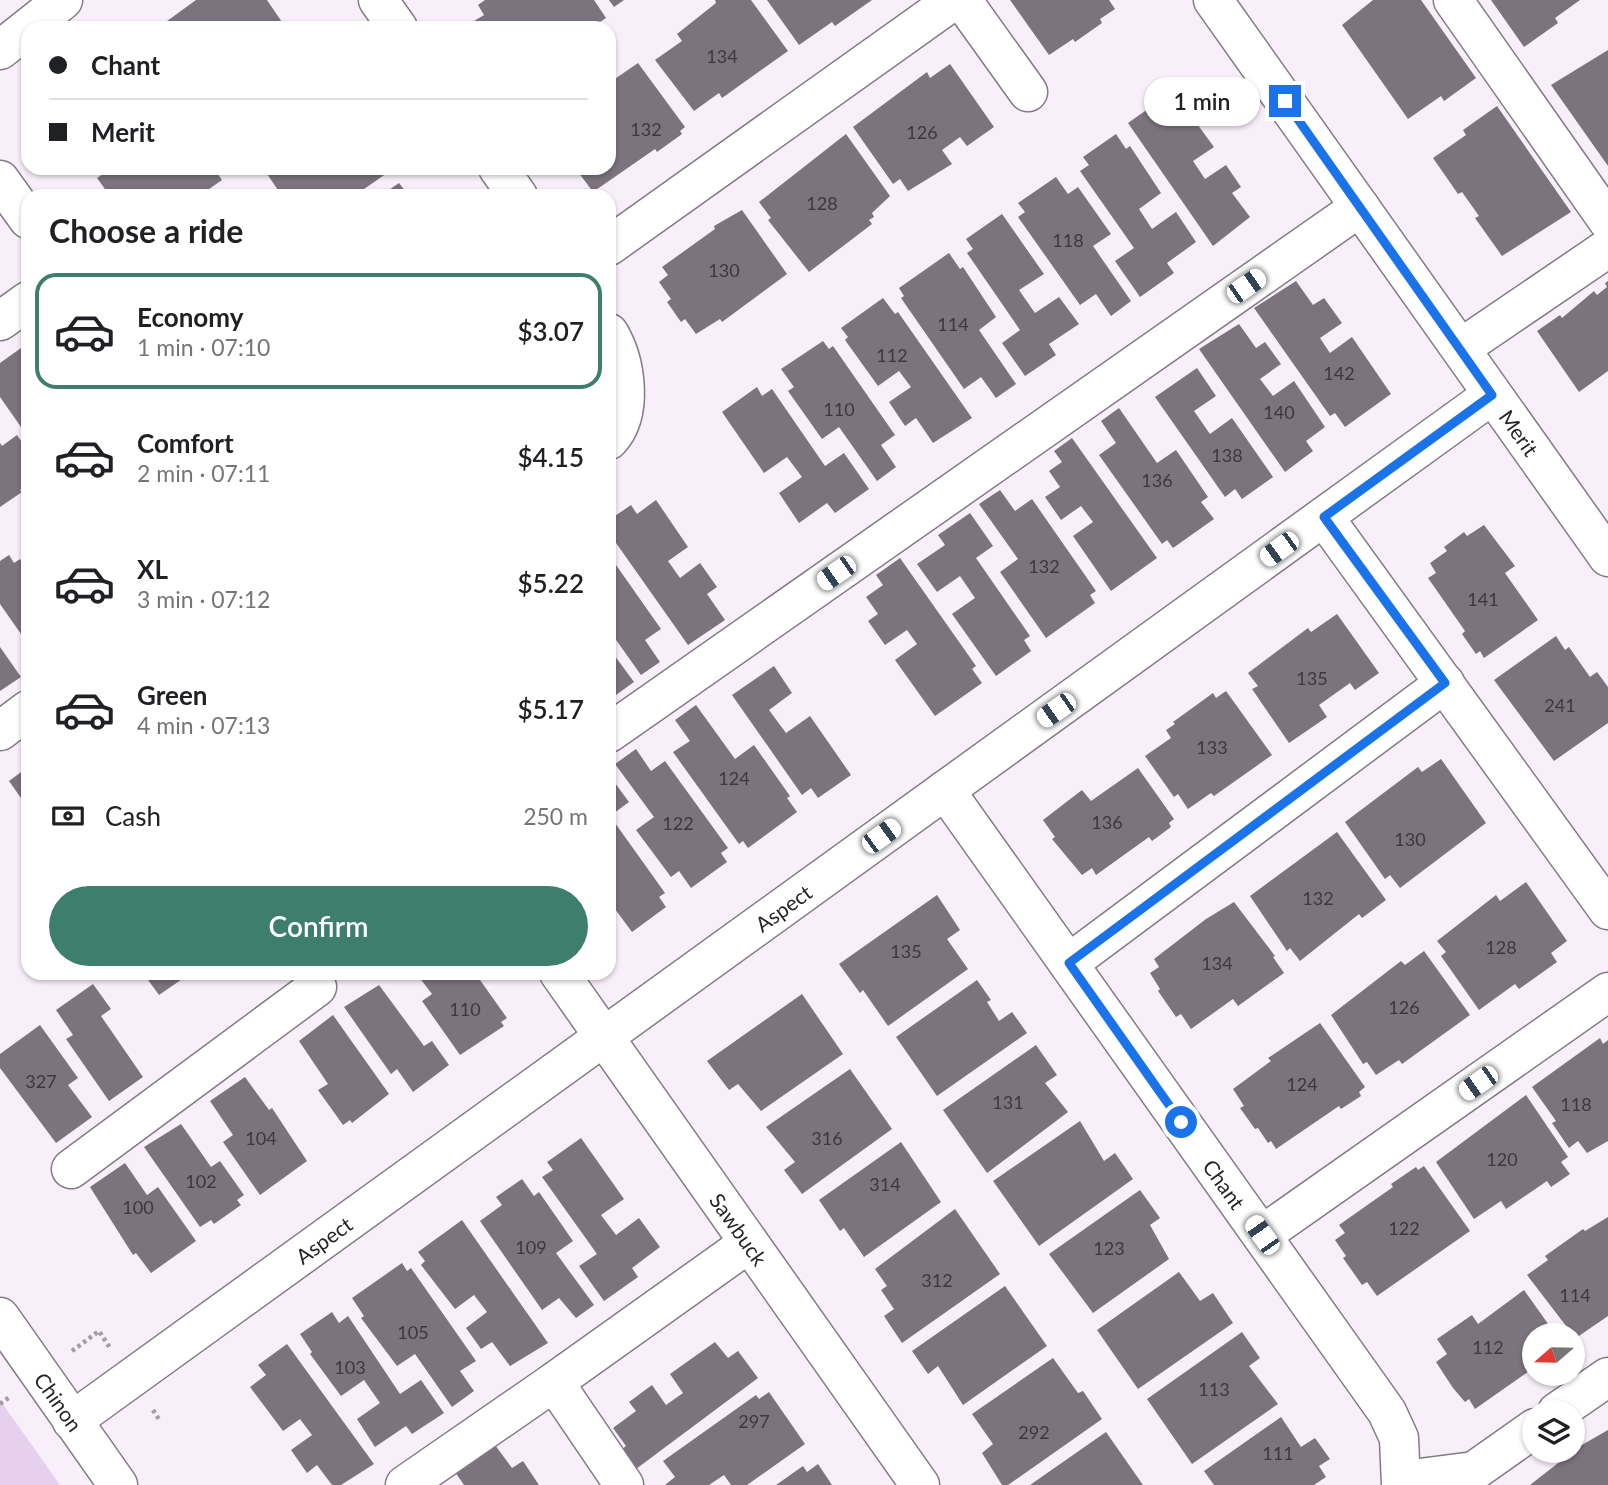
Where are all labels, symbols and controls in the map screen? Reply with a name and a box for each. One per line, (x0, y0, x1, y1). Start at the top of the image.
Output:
house number: 134 (706, 45, 738, 67)
text: Chant (91, 49, 160, 81)
callout: 1 min (1145, 76, 1260, 126)
route end (1269, 85, 1301, 117)
text: 1 min (1174, 87, 1230, 115)
text: Merit (91, 116, 155, 148)
house number: 132 (630, 118, 662, 140)
house number: 126 (906, 121, 938, 143)
house number: 128 (806, 192, 838, 214)
text: Choose a ride (49, 211, 243, 250)
house number: 118 (1052, 229, 1084, 251)
house number: 130 (708, 259, 740, 281)
car (1223, 265, 1270, 307)
icon: car (53, 300, 116, 363)
text: Economy (137, 301, 243, 333)
house number: 114 (937, 313, 969, 335)
text: $3.07 (518, 315, 584, 347)
text: 1 min · 07:10 (137, 333, 270, 361)
house number: 112 (876, 344, 908, 366)
house number: 142 (1323, 362, 1355, 384)
house number: 110 (823, 398, 855, 420)
house number: 140 (1263, 401, 1295, 423)
street label: Merit (1495, 404, 1545, 461)
icon: car (53, 426, 116, 489)
text: Comfort (137, 427, 234, 459)
text: $4.15 (518, 441, 584, 473)
house number: 138 (1211, 444, 1243, 466)
text: 2 min · 07:11 (137, 459, 270, 487)
house number: 136 (1141, 469, 1173, 491)
car (1256, 528, 1303, 570)
icon: car (53, 552, 116, 615)
car (813, 552, 860, 594)
text: XL (137, 553, 168, 585)
house number: 132 (1028, 555, 1060, 577)
text: $5.22 (518, 567, 584, 599)
text: 3 min · 07:12 (137, 585, 270, 613)
house number: 141 (1467, 588, 1499, 610)
house number: 135 (1296, 667, 1328, 689)
icon: car (53, 678, 116, 741)
text: Green (137, 679, 207, 711)
car (1033, 689, 1080, 731)
text: $5.17 (518, 693, 584, 725)
house number: 241 (1544, 694, 1576, 716)
text: 4 min · 07:13 (137, 711, 270, 739)
house number: 133 (1196, 736, 1228, 758)
house number: 124 (718, 767, 750, 789)
icon: cash (49, 797, 87, 835)
text: Cash (105, 800, 161, 832)
text: 250 m (523, 802, 588, 830)
house number: 136 (1091, 811, 1123, 833)
house number: 122 (662, 812, 694, 834)
car (858, 815, 905, 857)
house number: 130 (1394, 828, 1426, 850)
street label: Aspect (750, 878, 816, 936)
button: Confirm (49, 886, 588, 966)
house number: 132 (1302, 887, 1334, 909)
house number: 128 (1485, 936, 1517, 958)
house number: 135 (890, 940, 922, 962)
house number: 134 (1201, 952, 1233, 974)
house number: 126 (1388, 996, 1420, 1018)
house number: 110 (449, 998, 481, 1020)
car (1455, 1062, 1502, 1104)
house number: 327 (25, 1070, 57, 1092)
house number: 124 (1286, 1073, 1318, 1095)
house number: 131 (992, 1091, 1024, 1113)
house number: 118 (1560, 1093, 1592, 1115)
route start (1165, 1106, 1197, 1138)
house number: 104 (245, 1127, 277, 1149)
house number: 316 (811, 1127, 843, 1149)
house number: 120 (1486, 1148, 1518, 1170)
street label: Chant (1199, 1154, 1251, 1214)
house number: 102 (185, 1170, 217, 1192)
house number: 314 (869, 1173, 901, 1195)
street label: Sawbuck (705, 1188, 773, 1270)
house number: 100 (122, 1196, 154, 1218)
street label: Aspect (290, 1210, 357, 1268)
car (1242, 1212, 1283, 1258)
house number: 122 (1388, 1217, 1420, 1239)
house number: 109 (515, 1236, 547, 1258)
house number: 123 (1093, 1237, 1125, 1259)
house number: 312 (921, 1269, 953, 1291)
house number: 114 (1559, 1284, 1591, 1306)
house number: 105 (397, 1321, 429, 1343)
north arrow (1522, 1323, 1586, 1386)
map controls (1522, 1323, 1585, 1463)
house number: 112 (1472, 1336, 1504, 1358)
house number: 103 (334, 1356, 366, 1378)
street label: Chinon (30, 1367, 88, 1436)
house number: 113 (1198, 1378, 1230, 1400)
button: layers (1522, 1400, 1585, 1463)
house number: 297 (738, 1410, 770, 1432)
house number: 292 (1018, 1421, 1050, 1443)
house number: 111 (1262, 1442, 1294, 1464)

